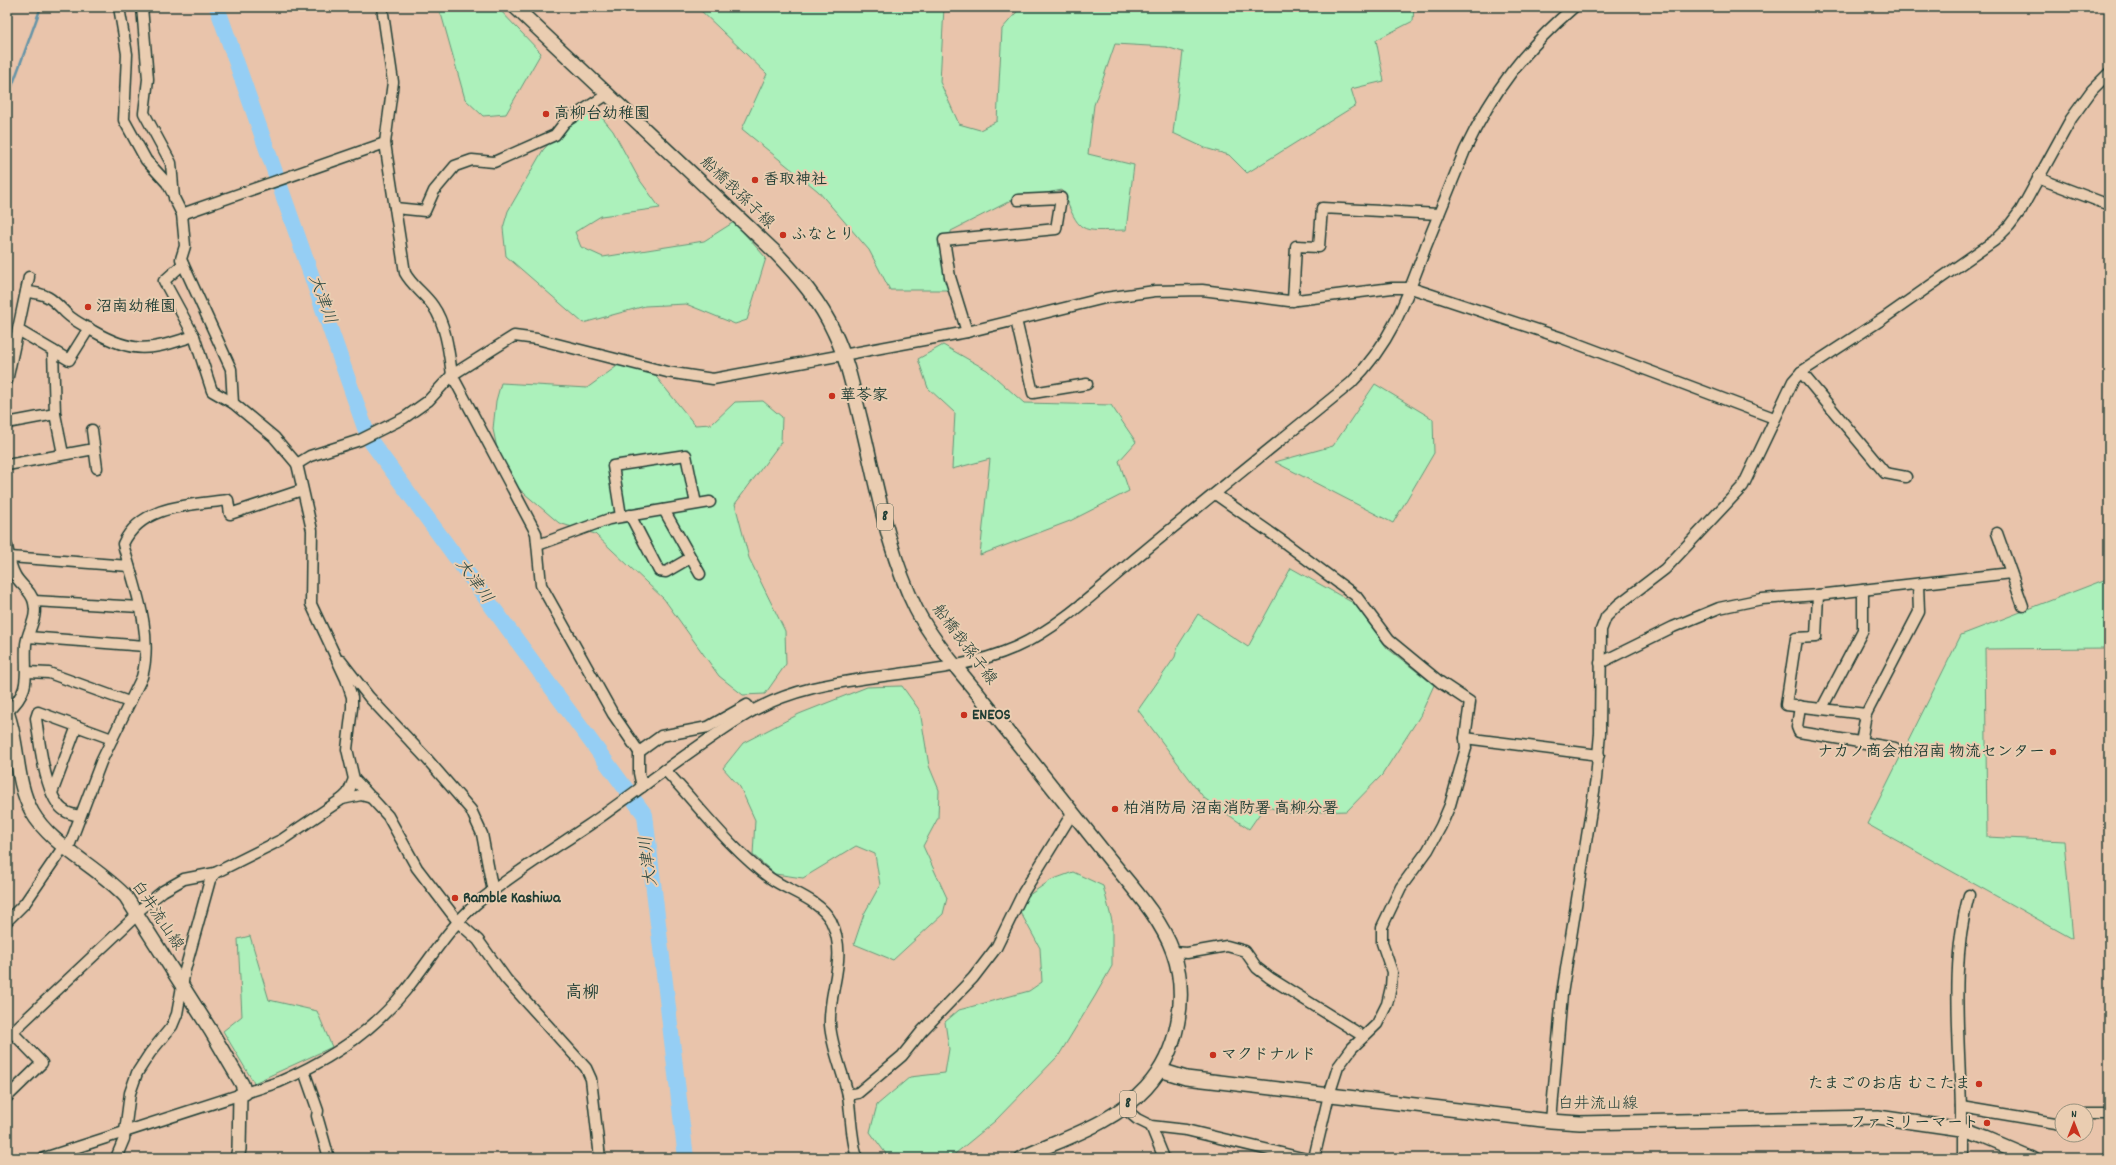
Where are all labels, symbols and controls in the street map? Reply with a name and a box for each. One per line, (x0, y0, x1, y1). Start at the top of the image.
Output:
place label: 高柳台幼稚園 (554, 103, 650, 126)
marker: 高柳台幼稚園 (541, 109, 551, 119)
street label: 船橋我孫子線 (694, 151, 780, 235)
place label: 香取神社 (763, 169, 827, 192)
marker: 香取神社 (750, 175, 760, 185)
place label: ふなとり (791, 224, 855, 247)
marker: ふなとり (778, 230, 788, 240)
water label: 大津川 (301, 272, 341, 328)
place label: 沼南幼稚園 (96, 296, 176, 319)
marker: 沼南幼稚園 (83, 302, 93, 312)
place label: 華苓家 (840, 385, 888, 408)
marker: 華苓家 (827, 391, 837, 401)
road number: 8 (877, 504, 893, 530)
water label: 大津川 (448, 554, 498, 610)
street label: 船橋我孫子線 (926, 600, 1002, 690)
place label: ENEOS (972, 704, 1011, 727)
marker: ENEOS (959, 710, 969, 720)
place label: ナカノ商会柏沼南 物流センター (1817, 741, 2045, 764)
marker: ナカノ商会柏沼南 物流センター (2048, 747, 2058, 757)
place label: 柏消防局 沼南消防署 高柳分署 (1123, 798, 1338, 821)
marker: 柏消防局 沼南消防署 高柳分署 (1110, 804, 1120, 814)
water label: 大津川 (635, 834, 665, 888)
street label: 白井流山線 (125, 876, 189, 956)
place label: Ramble Kashiwa (463, 887, 562, 910)
marker: Ramble Kashiwa (450, 893, 460, 903)
district label: 高柳 (565, 982, 599, 1006)
place label: マクドナルド (1221, 1044, 1316, 1067)
marker: マクドナルド (1208, 1050, 1218, 1060)
place label: たまごのお店 むこたま (1808, 1073, 1971, 1096)
marker: たまごのお店 むこたま (1974, 1079, 1984, 1089)
road number: 8 (1120, 1091, 1136, 1117)
street label: 白井流山線 (1558, 1093, 1638, 1116)
north arrow (2054, 1103, 2094, 1143)
text: N (2071, 1107, 2077, 1123)
place label: ファミリーマート (1850, 1112, 1979, 1135)
marker: ファミリーマート (1982, 1118, 1992, 1128)

